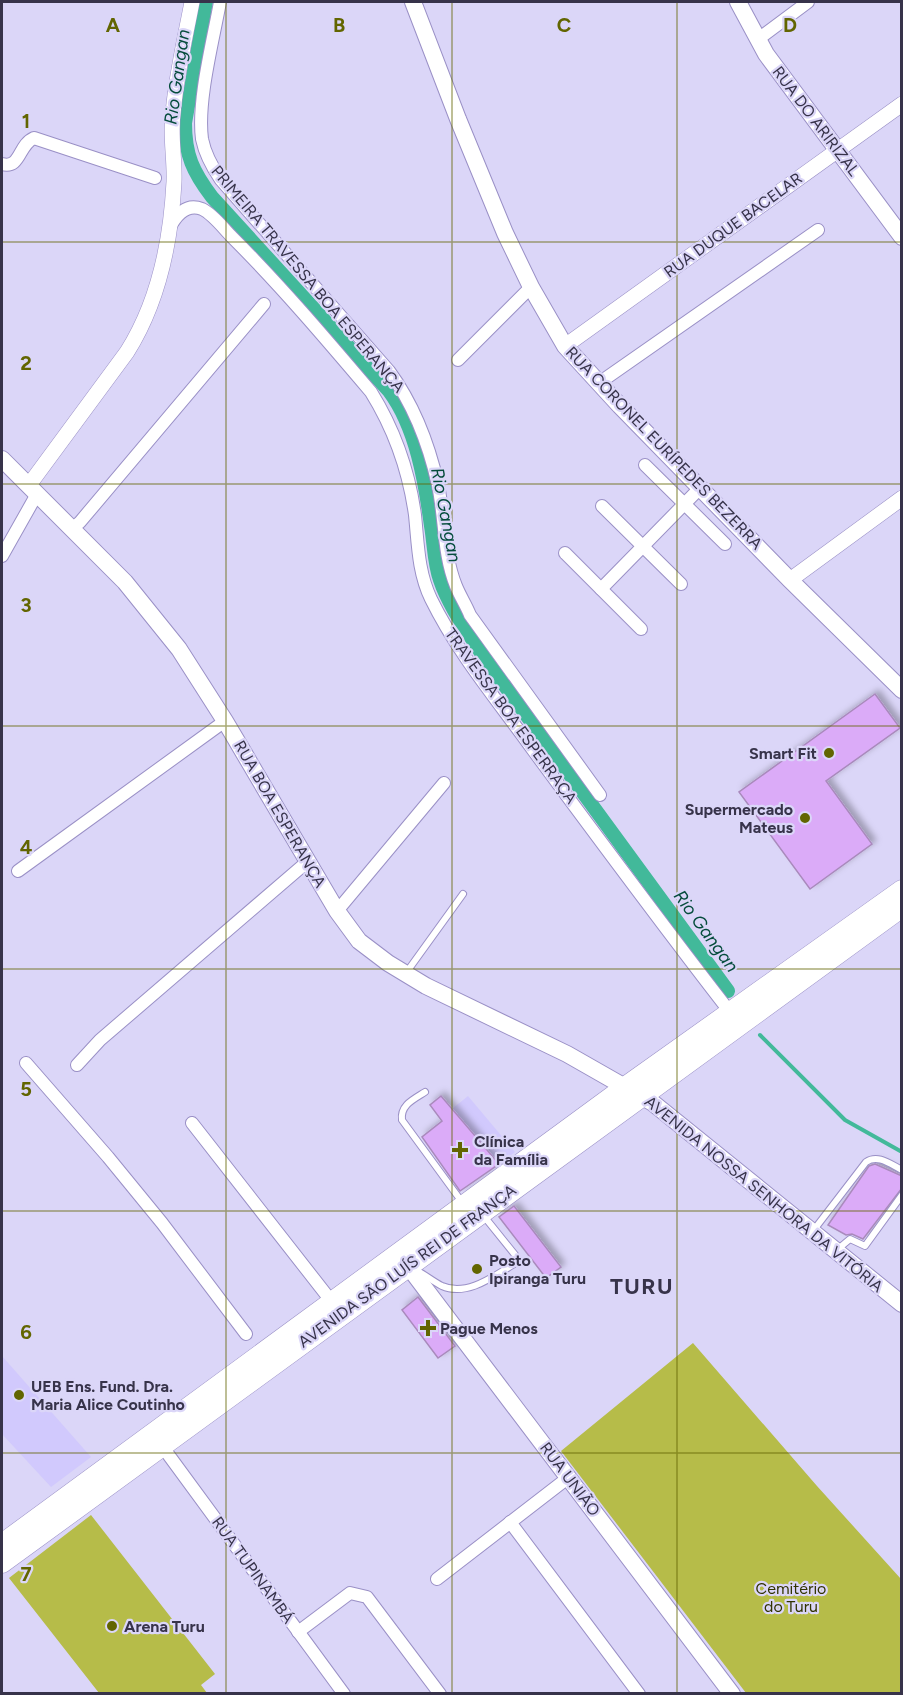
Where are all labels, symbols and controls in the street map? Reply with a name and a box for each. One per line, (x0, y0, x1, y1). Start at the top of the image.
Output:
text: A (106, 13, 121, 37)
text: B (333, 13, 345, 37)
text: C (557, 13, 571, 37)
text: D (783, 13, 797, 37)
water label: Rio Gangan (159, 28, 195, 126)
street label: RUA DO ARIRIZAL (769, 62, 864, 180)
text: 1 (22, 109, 30, 133)
street label: PRIMEIRA TRAVESSA BOA ESPERANÇA (207, 162, 409, 396)
street label: RUA DUQUE BACELAR (660, 169, 806, 281)
street label: RUA CORONEL EURÍPEDES BEZERRA (562, 343, 766, 553)
text: 2 (20, 351, 32, 375)
water label: Rio Gangan (426, 466, 466, 564)
text: 3 (20, 593, 32, 617)
street label: TRAVESSA BOA ESPERRAÇA (441, 625, 581, 808)
street label: RUA BOA ESPERANÇA (230, 737, 330, 891)
place label: Smart Fit (749, 744, 817, 763)
marker: Smart Fit (822, 746, 836, 760)
place label: Supermercado Mateus (685, 800, 794, 837)
marker: Supermercado Mateus (798, 811, 812, 825)
text: 4 (20, 835, 33, 859)
water label: Rio Gangan (669, 886, 743, 976)
text: 5 (20, 1077, 32, 1101)
street label: AVENIDA NOSSA SENHORA DA VITÓRIA (641, 1092, 887, 1296)
place label: Clínica da Família (474, 1132, 548, 1169)
marker: Clínica da Família (451, 1141, 469, 1159)
street label: AVENIDA SÃO LUÍS REI DE FRANÇA (294, 1180, 520, 1351)
place label: Posto Ipiranga Turu (489, 1251, 586, 1288)
marker: Posto Ipiranga Turu (470, 1262, 484, 1276)
district label: TURU (610, 1273, 674, 1300)
place label: Pague Menos (440, 1319, 538, 1338)
text: 6 (20, 1320, 32, 1344)
marker: Pague Menos (421, 1321, 435, 1335)
place label: UEB Ens. Fund. Dra. Maria Alice Coutinho (31, 1377, 185, 1414)
marker: UEB Ens. Fund. Dra. Maria Alice Coutinho (12, 1388, 26, 1402)
street label: RUA UNIÃO (536, 1438, 604, 1520)
street label: RUA TUPINAMBÁ (208, 1513, 298, 1627)
text: 7 (20, 1562, 32, 1586)
park label: Cemitério do Turu (756, 1579, 826, 1616)
place label: Arena Turu (124, 1617, 205, 1636)
marker: Arena Turu (105, 1619, 119, 1633)

